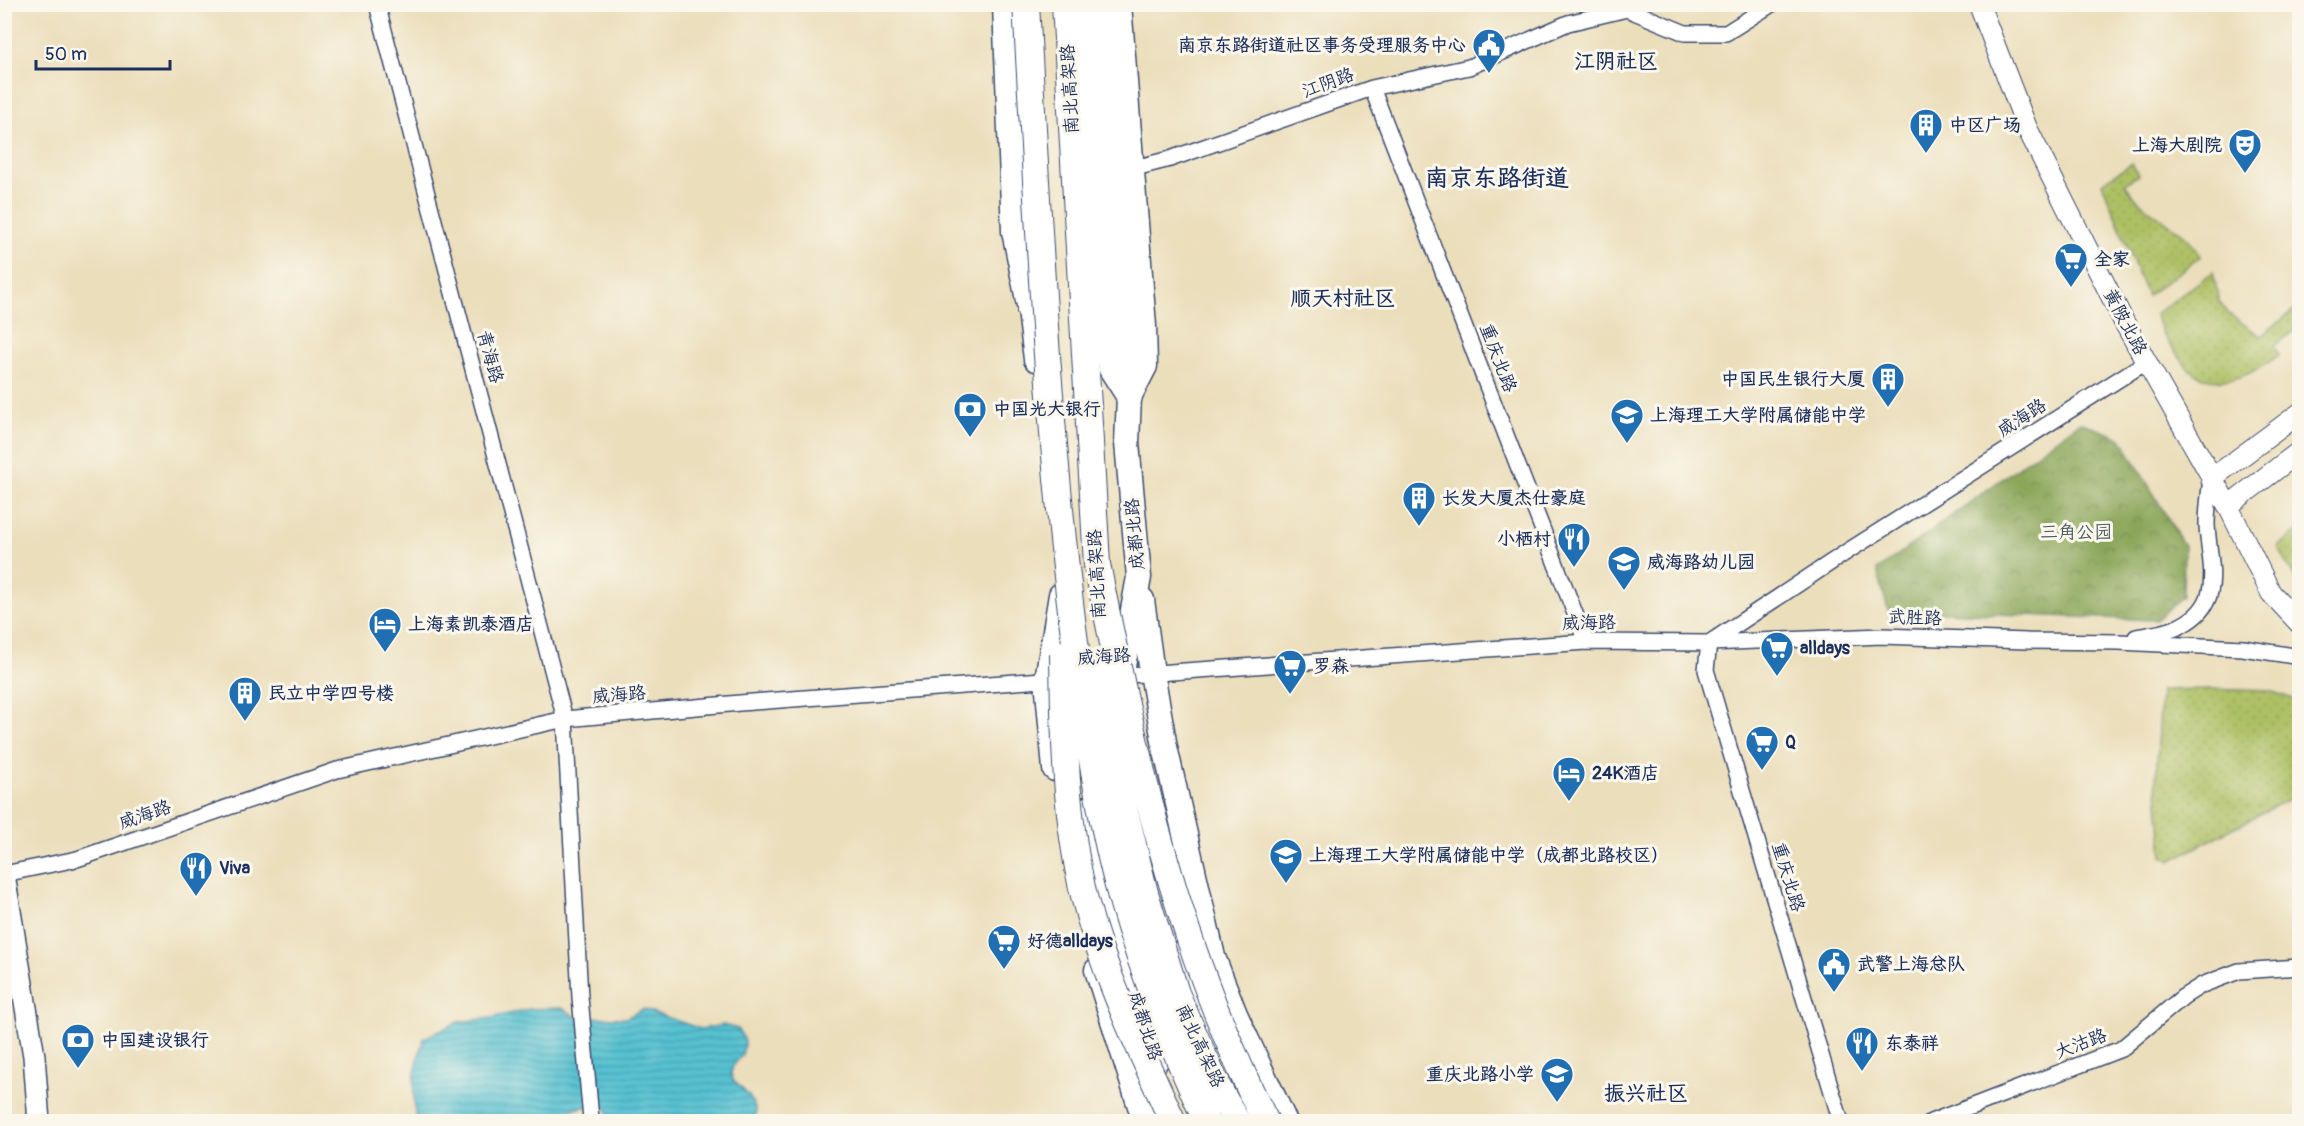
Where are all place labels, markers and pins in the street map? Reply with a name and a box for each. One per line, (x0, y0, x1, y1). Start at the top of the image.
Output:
public building icon: 南京东路街道社区事务受理服务中心 (1471, 27, 1507, 74)
place label: 南京东路街道社区事务受理服务中心 (1178, 34, 1466, 57)
building icon: 中区广场 (1908, 107, 1944, 154)
place label: 中区广场 (1949, 114, 2021, 137)
theatre icon: 上海大剧院 (2227, 127, 2263, 174)
place label: 上海大剧院 (2132, 134, 2222, 157)
supermarket icon: 全家 (2053, 241, 2089, 288)
place label: 全家 (2094, 248, 2130, 271)
building icon: 中国民生银行大厦 (1870, 361, 1906, 408)
place label: 中国民生银行大厦 (1721, 368, 1865, 391)
bank icon: 中国光大银行 (952, 391, 988, 438)
school or university icon: 上海理工大学附属储能中学 (1609, 397, 1645, 444)
place label: 中国光大银行 (993, 398, 1101, 421)
place label: 上海理工大学附属储能中学 (1650, 404, 1866, 427)
building icon: 长发大厦杰仕豪庭 (1401, 480, 1437, 527)
place label: 长发大厦杰仕豪庭 (1442, 487, 1586, 510)
restaurant icon: 小栖村 (1556, 521, 1592, 568)
place label: 小栖村 (1497, 528, 1551, 551)
school or university icon: 威海路幼儿园 (1606, 544, 1642, 591)
place label: 威海路幼儿园 (1647, 551, 1755, 574)
hotel icon: 上海素凯泰酒店 (367, 606, 403, 653)
place label: 上海素凯泰酒店 (408, 613, 534, 636)
supermarket icon: alldays (1759, 630, 1795, 677)
place label: alldays (1800, 637, 1851, 660)
supermarket icon: 罗森 (1272, 648, 1308, 695)
place label: 罗森 (1313, 655, 1349, 678)
building icon: 民立中学四号楼 (227, 675, 263, 722)
place label: 民立中学四号楼 (268, 682, 394, 705)
supermarket icon: Q (1744, 724, 1780, 771)
place label: Q (1785, 731, 1796, 754)
hotel icon: 24K酒店 (1551, 755, 1587, 802)
place label: 24K酒店 (1592, 762, 1659, 785)
school or university icon: 上海理工大学附属储能中学（成都北路校区） (1268, 837, 1304, 884)
place label: 上海理工大学附属储能中学（成都北路校区） (1309, 844, 1669, 867)
restaurant icon: Viva (178, 850, 214, 897)
place label: Viva (219, 857, 251, 880)
supermarket icon: 好德alldays (986, 923, 1022, 970)
place label: 好德alldays (1027, 930, 1114, 953)
public building icon: 武警上海总队 (1816, 946, 1852, 993)
place label: 武警上海总队 (1857, 953, 1965, 976)
bank icon: 中国建设银行 (60, 1022, 96, 1069)
restaurant icon: 东泰祥 (1844, 1025, 1880, 1072)
place label: 中国建设银行 (101, 1029, 209, 1052)
place label: 东泰祥 (1885, 1032, 1939, 1055)
school or university icon: 重庆北路小学 (1539, 1056, 1575, 1103)
place label: 重庆北路小学 (1426, 1063, 1534, 1086)

